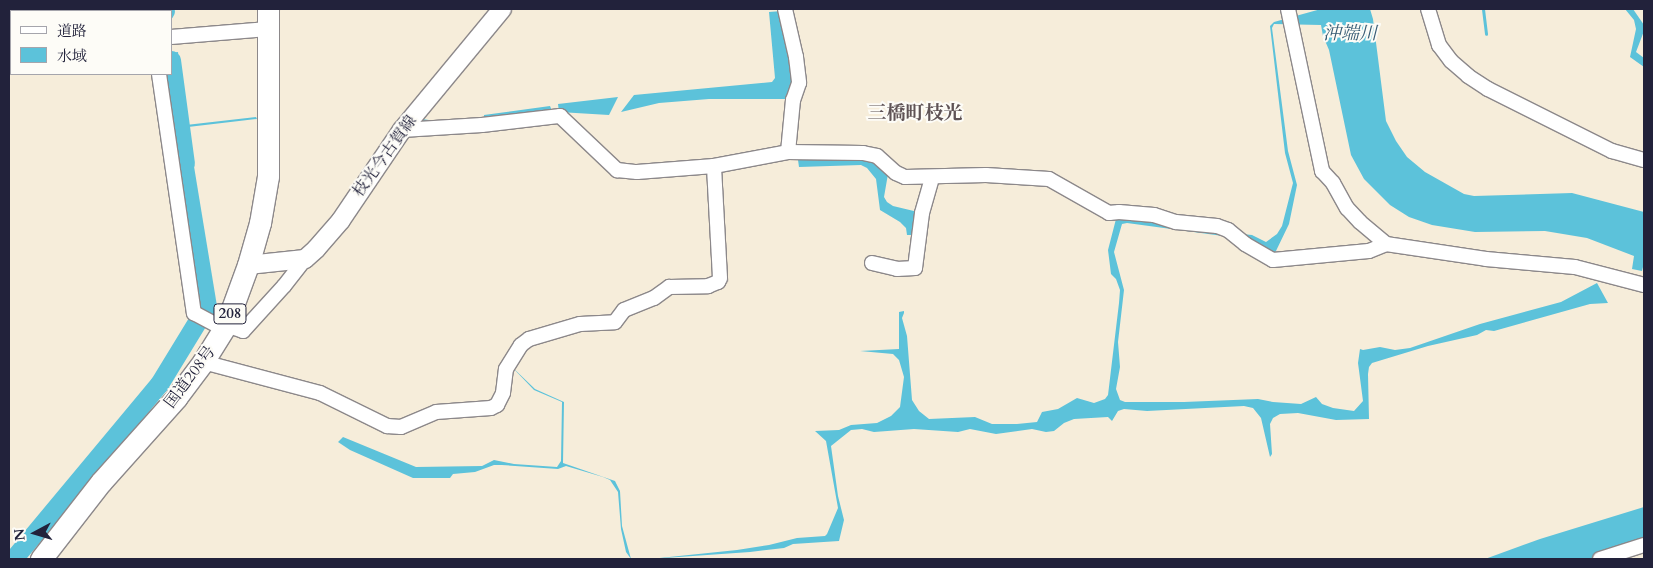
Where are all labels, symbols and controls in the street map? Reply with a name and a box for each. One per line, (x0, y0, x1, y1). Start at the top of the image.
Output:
legend (10, 10, 172, 75)
text: 道路 (57, 21, 87, 41)
water label: 沖端川 (1323, 23, 1377, 45)
text: 水域 (57, 46, 87, 66)
district label: 三橋町枝光 (868, 103, 962, 125)
street label: 枝光今古賀線 (349, 112, 421, 200)
road number: 208 (212, 302, 248, 326)
street label: 国道208号 (160, 342, 220, 412)
north arrow (10, 508, 60, 558)
text: N (10, 528, 30, 542)

